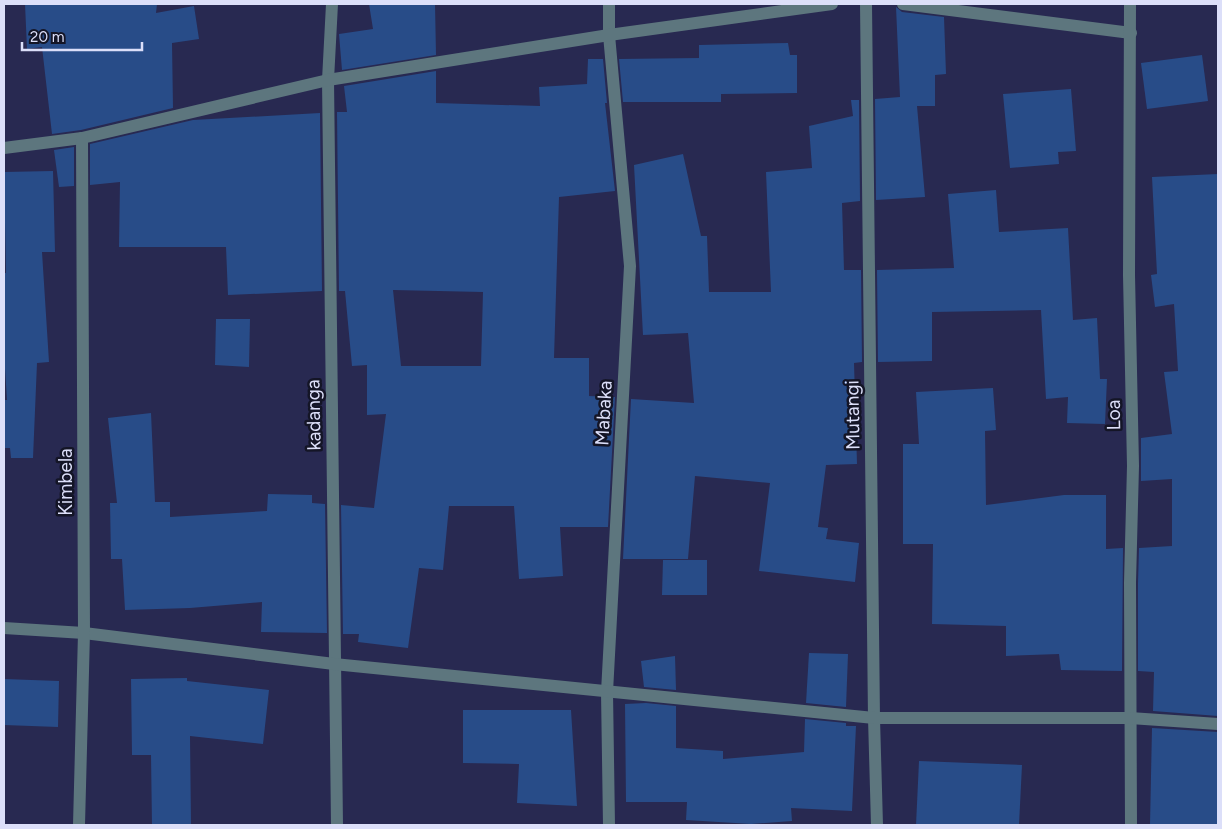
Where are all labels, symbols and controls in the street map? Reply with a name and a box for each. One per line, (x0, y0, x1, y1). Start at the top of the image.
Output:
scale bar (22, 20, 142, 52)
text: 20 m (30, 28, 64, 46)
street label: kadanga (301, 379, 326, 451)
street label: Mabaka (590, 380, 617, 446)
street label: Mutangi (840, 380, 865, 450)
street label: Loa (1102, 399, 1125, 430)
street label: Kimbela (54, 448, 77, 516)

